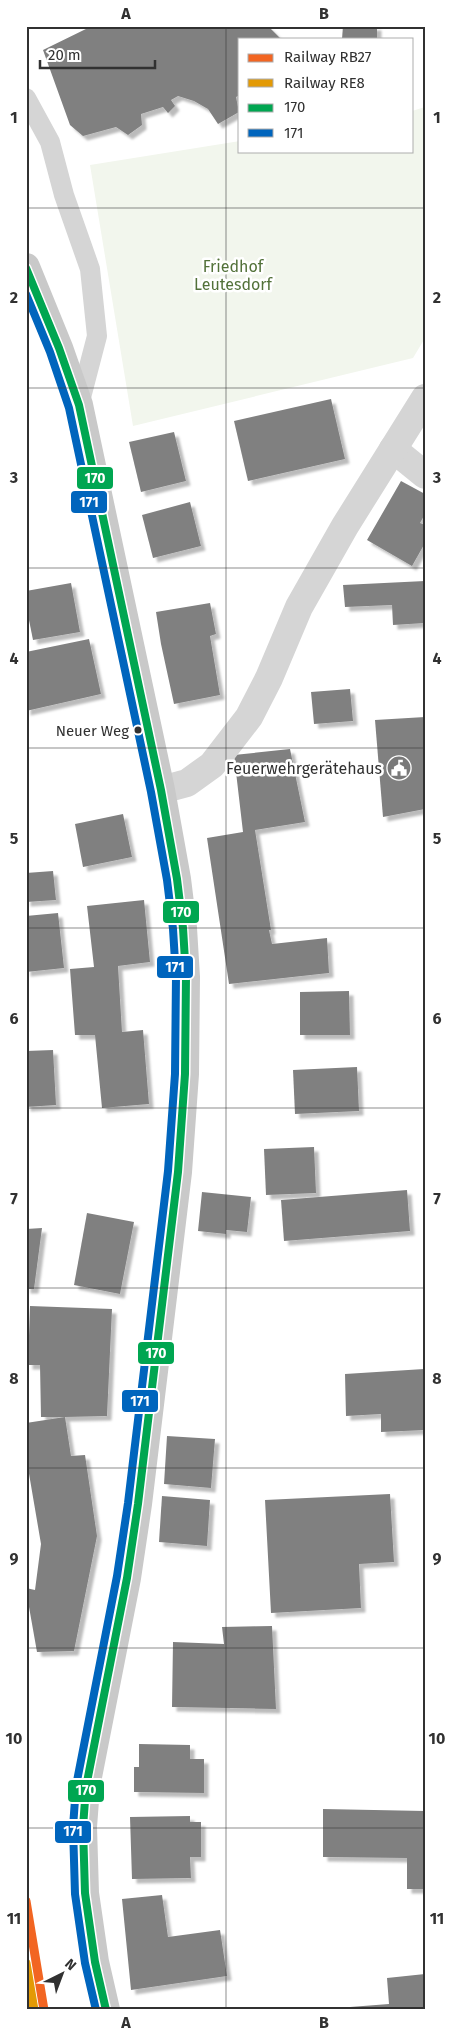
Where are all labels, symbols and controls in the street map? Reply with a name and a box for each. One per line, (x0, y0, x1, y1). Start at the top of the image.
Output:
text: A (120, 4, 131, 23)
text: B (319, 4, 329, 23)
scale bar (40, 38, 155, 70)
legend (238, 38, 414, 152)
text: 20 m (48, 46, 81, 64)
text: Railway RB27 (284, 48, 372, 66)
text: Railway RE8 (284, 74, 365, 92)
text: 170 (284, 98, 305, 116)
text: 1 (10, 108, 18, 127)
text: 1 (433, 108, 441, 127)
text: 171 (284, 124, 303, 142)
park label: Friedhof Leutesdorf (194, 257, 274, 294)
text: 2 (10, 288, 18, 307)
text: 2 (433, 288, 441, 307)
line badge: 170 (76, 466, 114, 490)
text: 3 (9, 468, 18, 487)
text: 3 (432, 468, 441, 487)
text: 170 (84, 470, 106, 487)
line badge: 171 (70, 490, 108, 514)
text: 171 (79, 494, 99, 511)
text: 4 (9, 649, 19, 668)
text: 4 (432, 649, 442, 668)
place label: Neuer Weg (56, 722, 129, 740)
marker: Neuer Weg (133, 725, 143, 735)
public building icon: Feuerwehrgerätehaus (386, 755, 412, 781)
place label: Feuerwehrgerätehaus (226, 759, 382, 778)
text: 5 (10, 829, 19, 848)
text: 5 (433, 829, 442, 848)
line badge: 170 (162, 900, 200, 924)
text: 170 (170, 904, 192, 921)
line badge: 171 (156, 955, 194, 979)
text: 171 (165, 959, 185, 976)
text: 6 (9, 1009, 19, 1028)
text: 6 (432, 1009, 442, 1028)
text: 7 (10, 1189, 18, 1208)
text: 7 (433, 1189, 441, 1208)
line badge: 170 (137, 1341, 175, 1365)
text: 170 (145, 1345, 167, 1362)
text: 8 (9, 1369, 19, 1388)
text: 8 (432, 1369, 442, 1388)
line badge: 171 (121, 1389, 159, 1413)
text: 171 (130, 1393, 150, 1410)
text: 9 (10, 1549, 19, 1568)
text: 9 (433, 1549, 442, 1568)
text: 10 (6, 1729, 22, 1748)
text: 10 (429, 1729, 445, 1748)
line badge: 170 (67, 1779, 105, 1803)
text: 170 (75, 1782, 97, 1799)
line badge: 171 (54, 1820, 92, 1844)
text: 171 (63, 1823, 83, 1840)
text: 11 (7, 1909, 21, 1928)
text: 11 (430, 1909, 444, 1928)
north arrow (38, 1948, 88, 1998)
text: N (61, 1955, 80, 1974)
text: A (120, 2013, 131, 2032)
text: B (319, 2013, 329, 2032)

